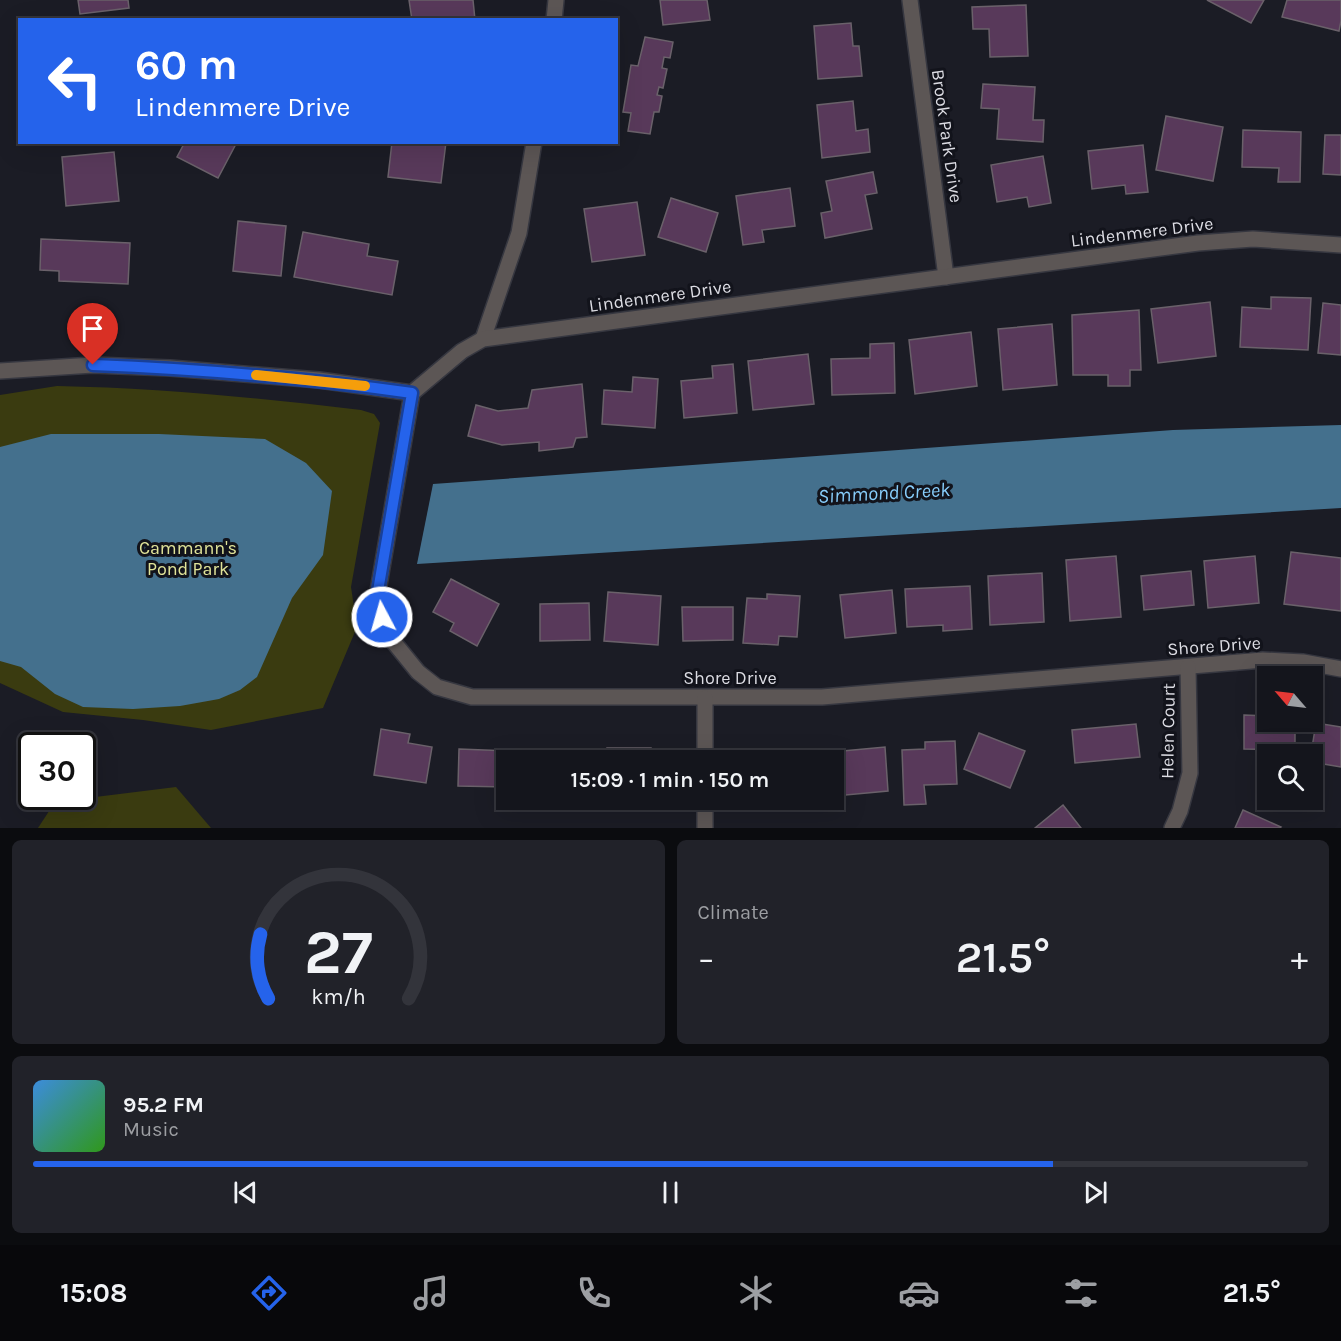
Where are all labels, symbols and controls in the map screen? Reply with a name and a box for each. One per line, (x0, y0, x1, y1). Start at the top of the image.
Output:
text: 60 m (135, 40, 238, 90)
icon: left (36, 42, 114, 120)
street label: Brook Park Drive (927, 68, 967, 204)
text: Lindenmere Drive (135, 91, 350, 123)
street label: Lindenmere Drive (1069, 212, 1215, 252)
street label: Lindenmere Drive (587, 275, 733, 317)
pin (67, 303, 118, 365)
icon: arrive (76, 312, 109, 345)
water label: Simmond Creek (817, 478, 951, 508)
park label: Cammann's Pond Park (139, 537, 237, 580)
position arrow (350, 585, 414, 649)
street label: Shore Drive (1167, 632, 1261, 660)
north arrow (1257, 666, 1323, 732)
map controls (1257, 666, 1323, 810)
street label: Shore Drive (683, 667, 777, 689)
street label: Helen Court (1156, 683, 1180, 779)
speed limit sign: 30 (18, 732, 96, 810)
button: search (1257, 744, 1323, 810)
text: 15:09 · 1 min · 150 m (571, 767, 769, 793)
text: Climate (698, 901, 769, 924)
text: 27 (304, 916, 373, 989)
text: 21.5° (955, 931, 1050, 983)
text: − (698, 939, 715, 977)
text: + (1291, 939, 1308, 977)
text: km/h (311, 984, 365, 1009)
text: 95.2 FM (123, 1092, 204, 1118)
text: Music (123, 1118, 179, 1141)
icon: previous (229, 1176, 262, 1209)
icon: pause (654, 1176, 687, 1209)
icon: next (1079, 1176, 1112, 1209)
icon: directions (248, 1272, 290, 1314)
icon: music (410, 1272, 452, 1314)
icon: phone (573, 1272, 615, 1314)
icon: climate (735, 1272, 777, 1314)
icon: car (898, 1272, 940, 1314)
icon: filters (1060, 1272, 1102, 1314)
text: 15:08 (60, 1277, 127, 1309)
text: 21.5° (1223, 1277, 1281, 1309)

